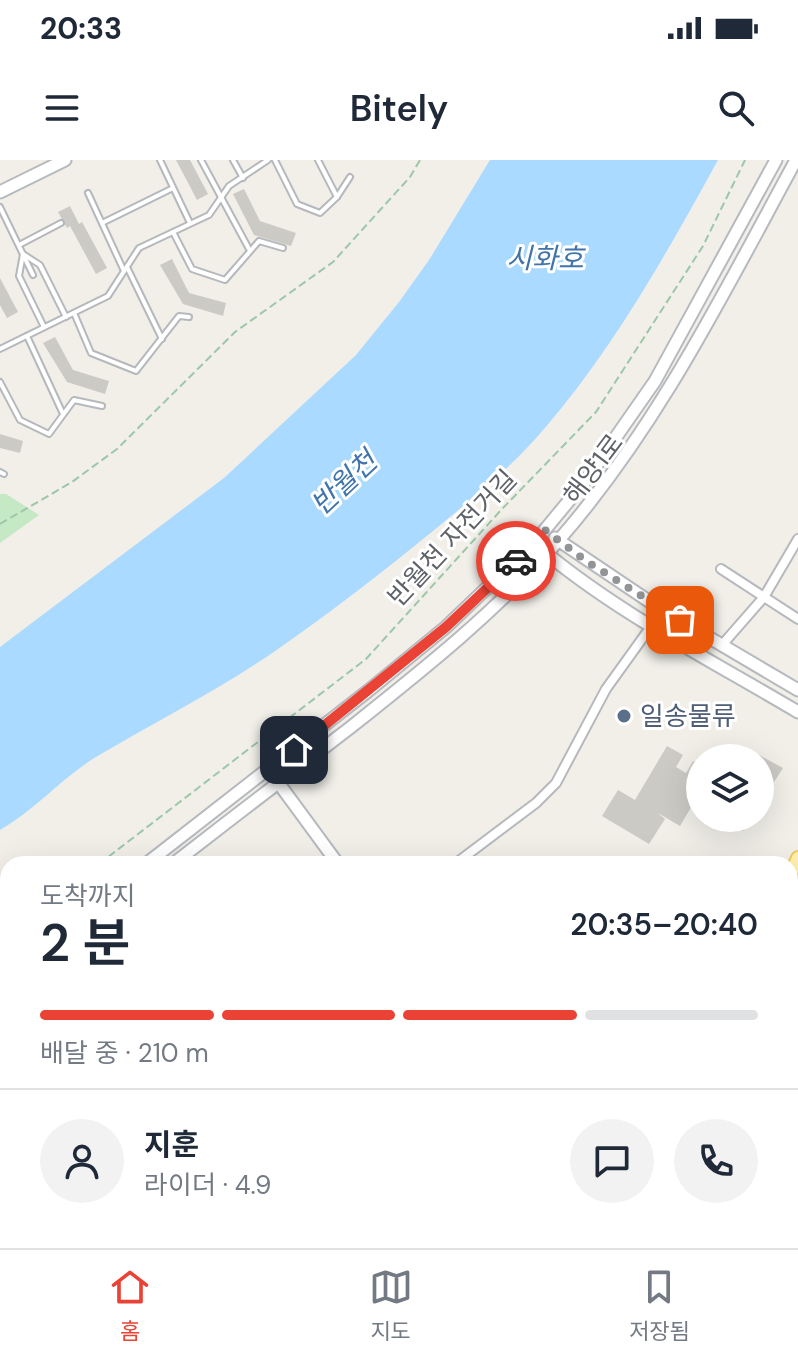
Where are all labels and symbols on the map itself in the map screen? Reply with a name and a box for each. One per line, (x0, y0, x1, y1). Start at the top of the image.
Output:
water label: 시화호 (506, 240, 586, 277)
street label: 해양1로 (555, 427, 631, 511)
water label: 반월천 (303, 441, 387, 523)
street label: 반월천 자전거길 (380, 463, 524, 613)
courier (476, 521, 556, 601)
pin (646, 586, 714, 654)
place label: 일송물류 (640, 699, 736, 733)
marker: 일송물류 (615, 707, 633, 725)
pin (260, 716, 328, 784)

